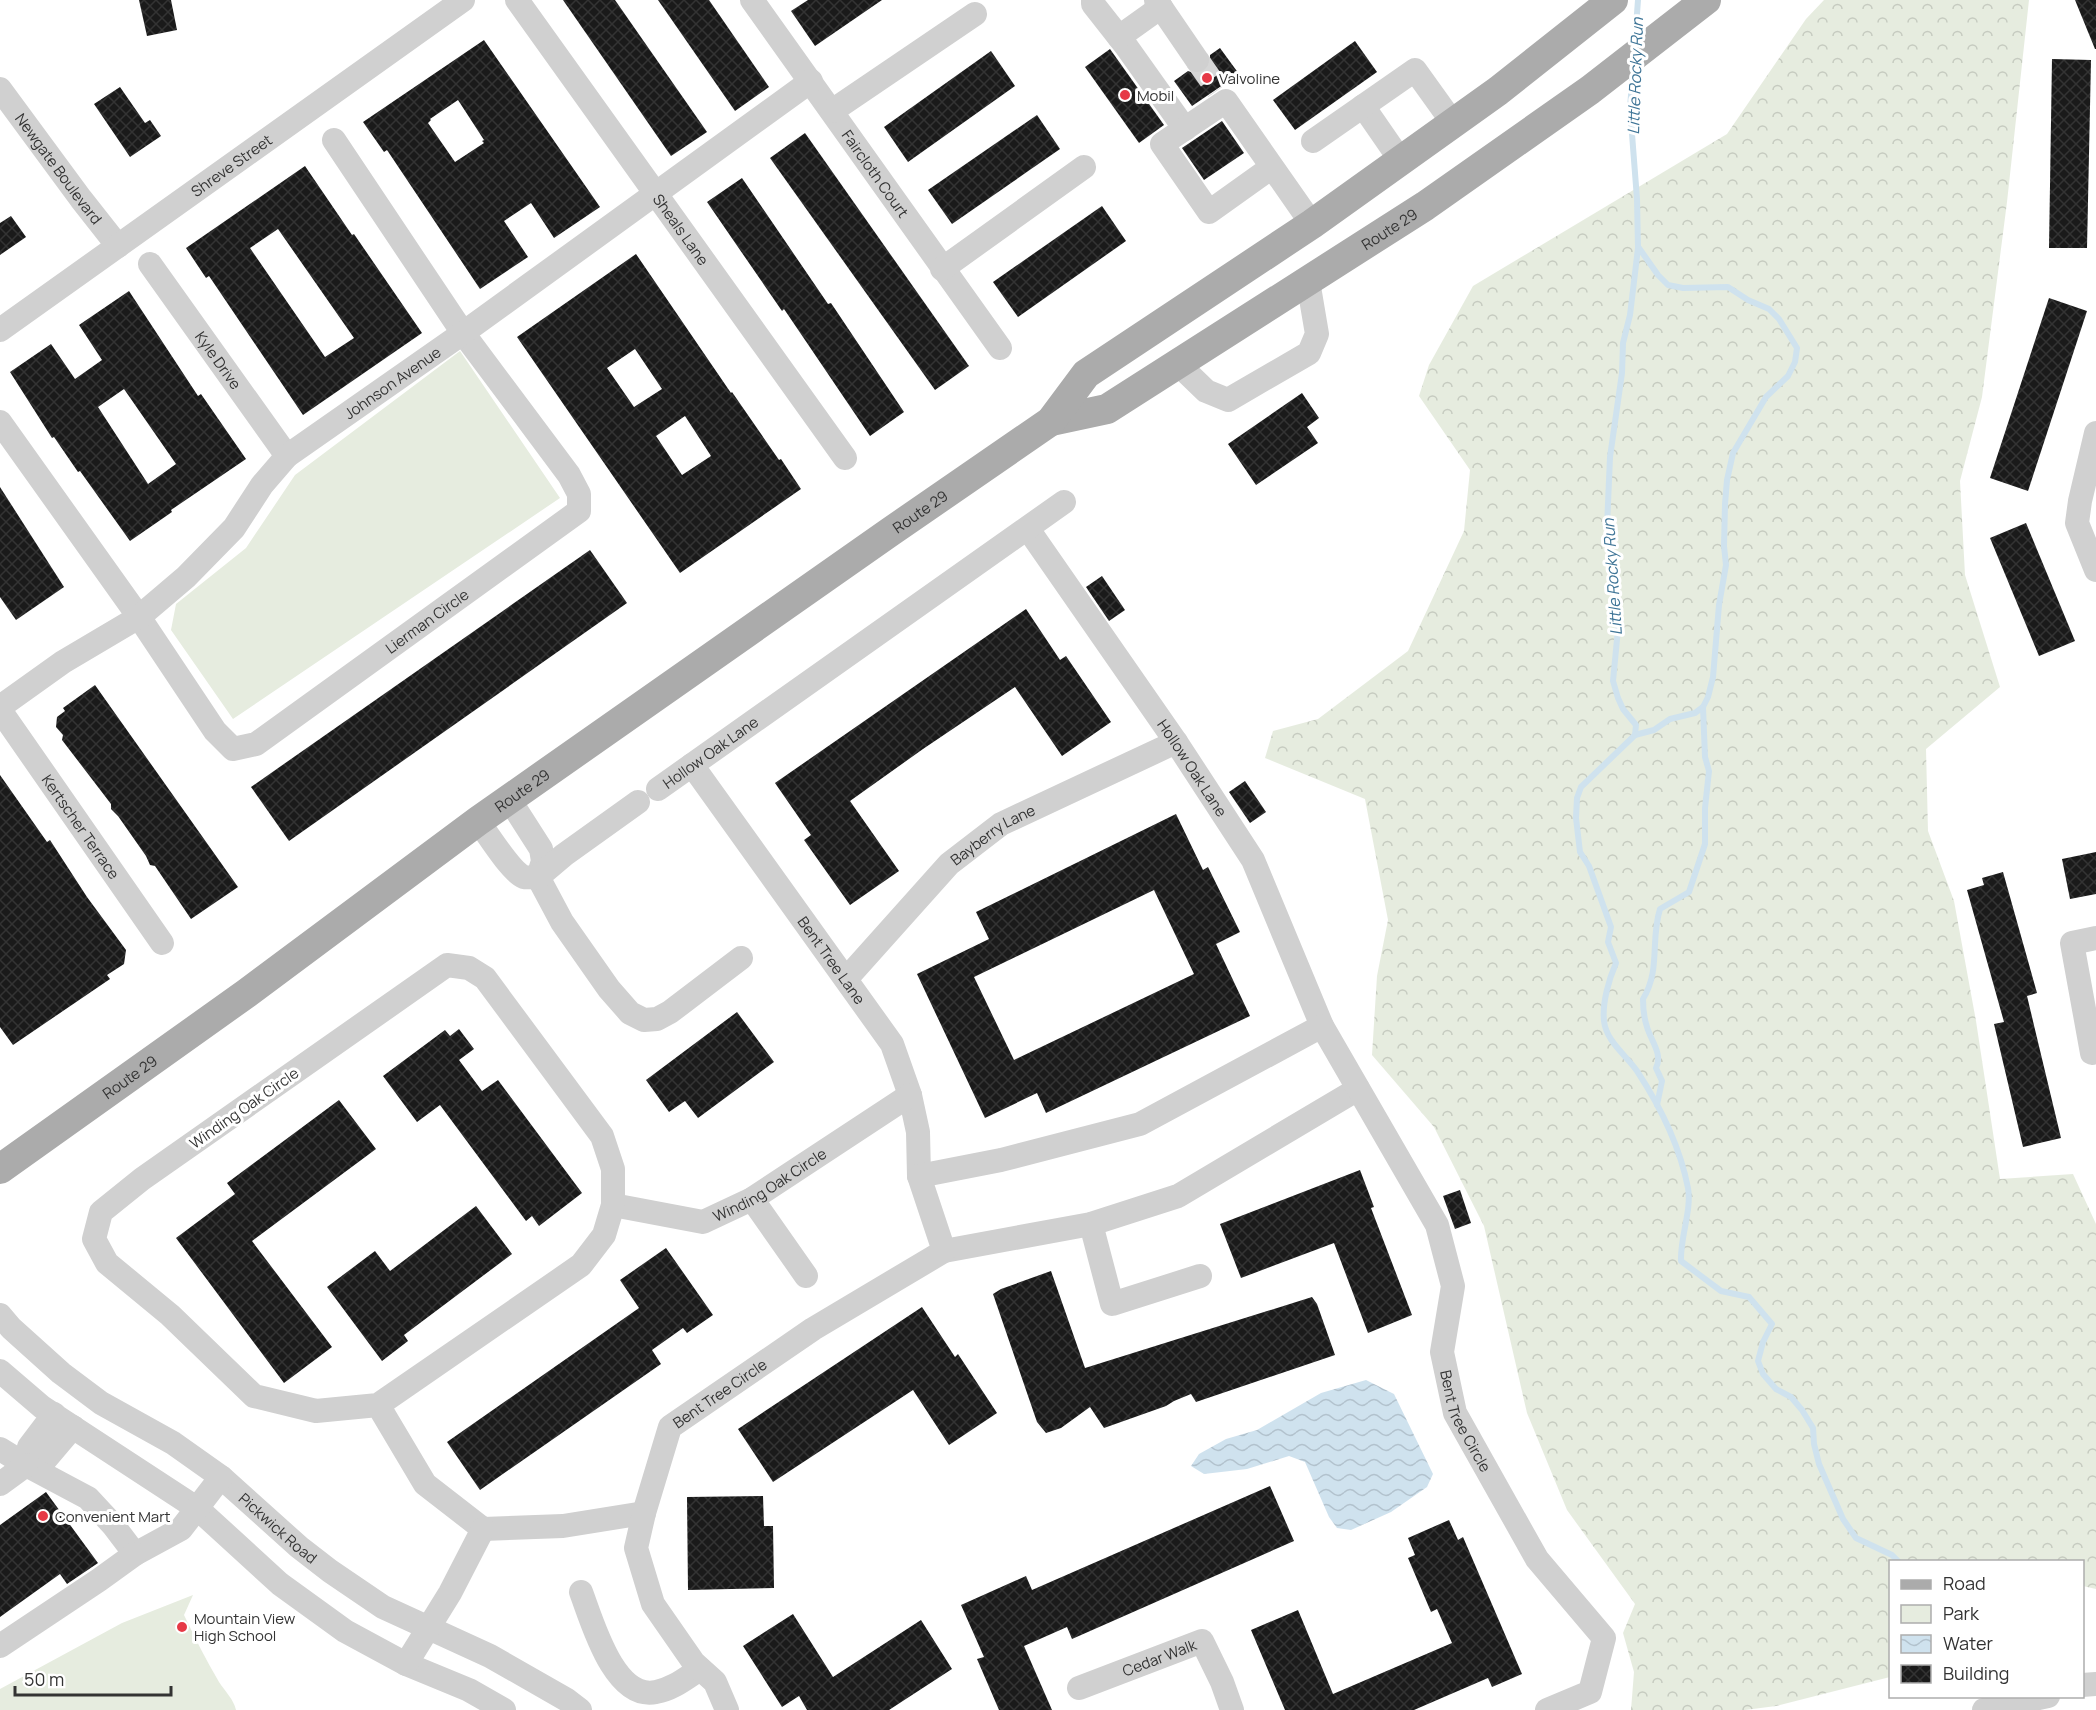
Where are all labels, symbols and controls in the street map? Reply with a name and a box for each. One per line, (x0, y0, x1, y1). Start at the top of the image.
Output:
water label: Little Rocky Run (1622, 17, 1648, 135)
place label: Valvoline (1219, 68, 1280, 89)
marker: Valvoline (1200, 71, 1214, 85)
place label: Mobil (1137, 85, 1174, 106)
marker: Mobil (1118, 88, 1132, 102)
street label: Newgate Boulevard (11, 109, 107, 228)
street label: Faircloth Court (837, 126, 914, 221)
street label: Shreve Street (186, 129, 276, 201)
street label: Sheals Lane (648, 189, 714, 269)
street label: Route 29 (1357, 203, 1421, 255)
street label: Kyle Drive (191, 327, 247, 393)
street label: Johnson Avenue (340, 341, 445, 424)
street label: Route 29 (888, 485, 952, 538)
water label: Little Rocky Run (1597, 517, 1627, 636)
street label: Lierman Circle (381, 583, 473, 658)
street label: Hollow Oak Lane (658, 711, 762, 793)
street label: Hollow Oak Lane (1153, 715, 1232, 821)
street label: Route 29 (490, 764, 554, 817)
street label: Kertscher Terrace (37, 770, 125, 883)
street label: Bayberry Lane (946, 799, 1039, 870)
street label: Bent Tree Lane (793, 912, 871, 1008)
street label: Route 29 (98, 1050, 161, 1103)
street label: Winding Oak Circle (185, 1062, 303, 1154)
street label: Winding Oak Circle (709, 1142, 830, 1226)
street label: Bent Tree Circle (668, 1353, 771, 1433)
street label: Bent Tree Circle (1436, 1368, 1497, 1476)
street label: Pickwick Road (235, 1488, 322, 1568)
place label: Convenient Mart (55, 1506, 171, 1527)
marker: Convenient Mart (36, 1509, 50, 1523)
legend (1889, 1560, 2084, 1698)
text: Road (1943, 1571, 1986, 1595)
text: Park (1943, 1601, 1980, 1625)
place label: Mountain View High School (194, 1608, 296, 1646)
marker: Mountain View High School (175, 1620, 189, 1634)
text: Water (1943, 1631, 1993, 1655)
street label: Cedar Walk (1119, 1633, 1200, 1681)
scale bar (15, 1659, 171, 1697)
text: Building (1943, 1661, 2009, 1685)
text: 50 m (24, 1667, 64, 1691)

